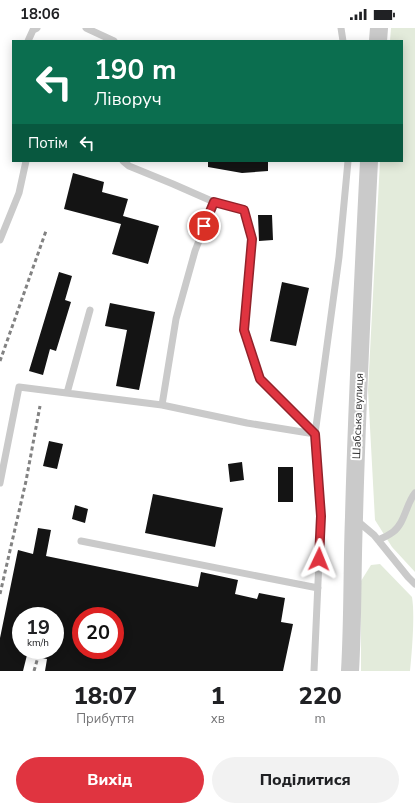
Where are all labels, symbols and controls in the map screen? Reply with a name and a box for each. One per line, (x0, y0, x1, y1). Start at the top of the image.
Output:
text: 18:06 (20, 4, 60, 24)
text: 190 m (94, 51, 177, 89)
icon: left (28, 56, 80, 108)
text: Ліворуч (94, 87, 162, 111)
icon: left (76, 132, 98, 154)
text: Потім (28, 133, 68, 153)
pin (187, 209, 221, 243)
icon: arrive (193, 215, 215, 237)
street label: Шабська вулиця (349, 373, 367, 459)
position arrow (298, 538, 340, 580)
speed limit sign: 20 (72, 607, 124, 659)
text: 19 (26, 614, 50, 641)
text: km/h (27, 636, 49, 650)
text: 18:07 (73, 680, 137, 712)
text: 1 (211, 680, 225, 712)
text: 220 (298, 680, 342, 712)
text: Прибуття (76, 710, 134, 728)
text: хв (211, 710, 225, 728)
text: m (314, 710, 326, 728)
button: Вихід (16, 757, 204, 803)
button: Поділитися (212, 757, 399, 803)

